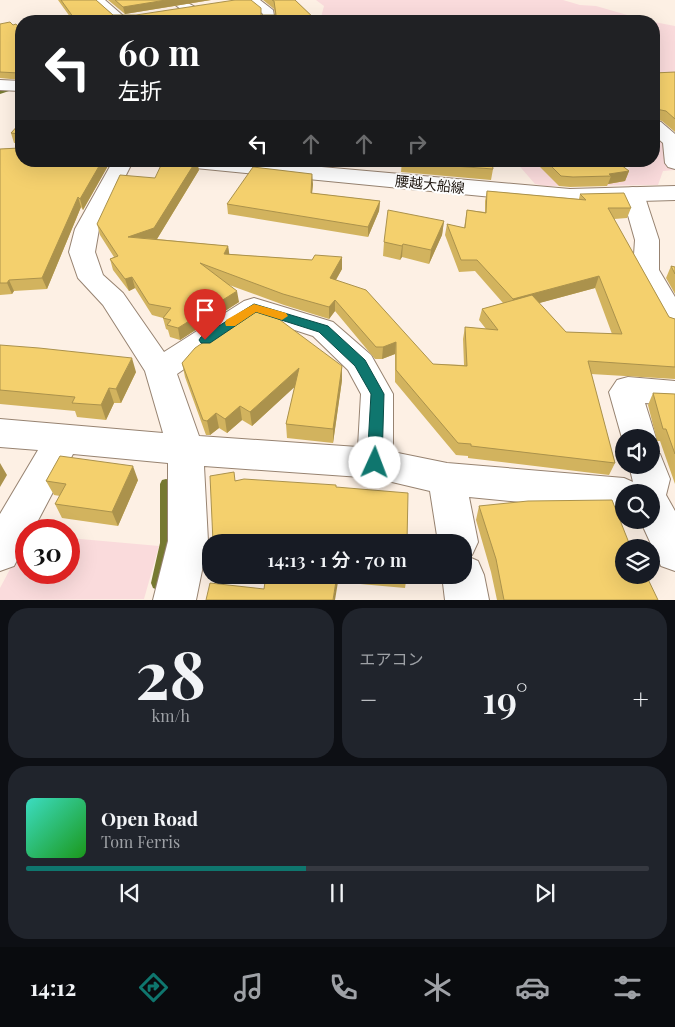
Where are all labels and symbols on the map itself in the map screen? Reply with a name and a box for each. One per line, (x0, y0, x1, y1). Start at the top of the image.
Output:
street label: 腰越大船線 (394, 171, 466, 197)
pin (184, 289, 226, 340)
position arrow (348, 436, 400, 488)
speed limit sign: 30 (15, 519, 80, 584)

